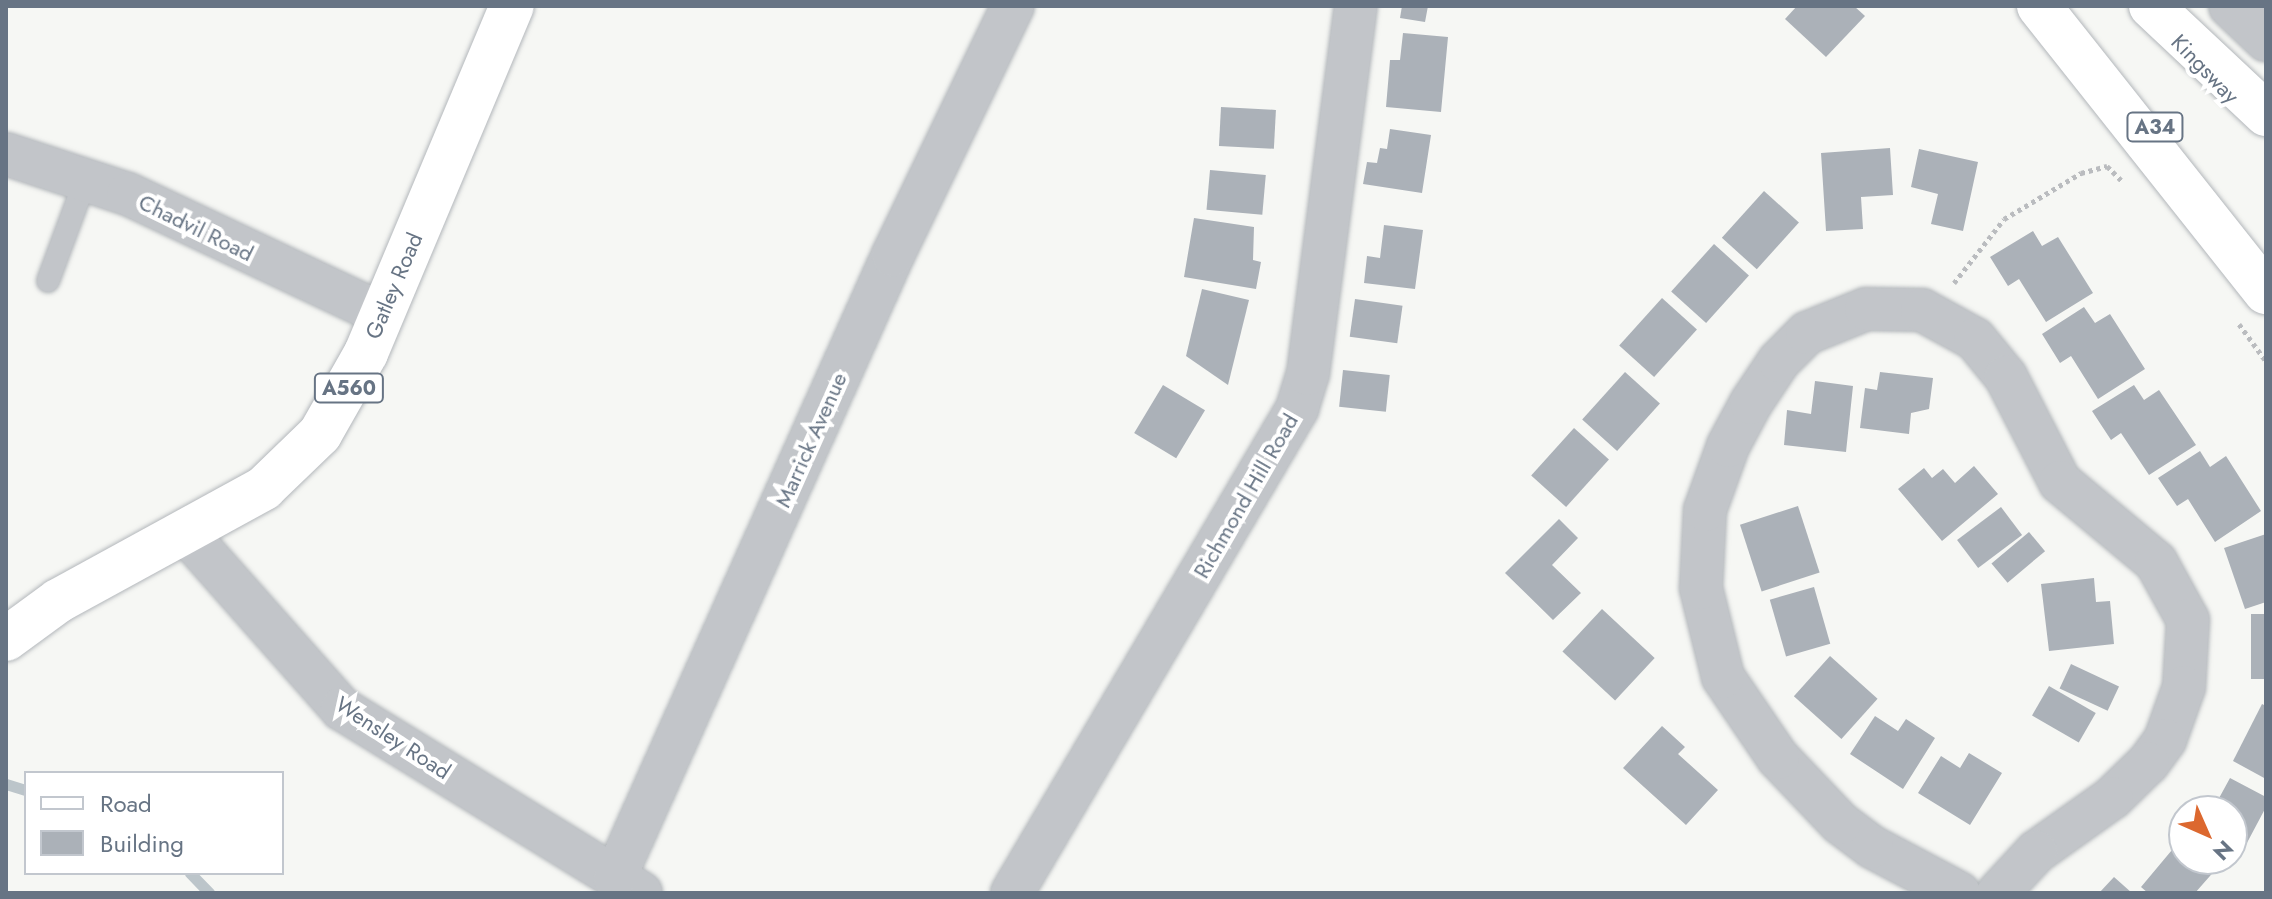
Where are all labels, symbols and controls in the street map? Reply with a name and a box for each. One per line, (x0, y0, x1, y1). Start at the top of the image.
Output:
street label: Kingsway (2166, 29, 2244, 109)
road number: A34 (2125, 111, 2185, 143)
street label: Chadvil Road (134, 189, 258, 267)
street label: Gatley Road (360, 229, 428, 343)
street label: Marrick Avenue (770, 369, 852, 511)
road number: A560 (313, 372, 385, 404)
street label: Richmond Hill Road (1188, 409, 1304, 583)
street label: Wensley Road (331, 691, 455, 785)
legend (24, 771, 284, 875)
text: Road (100, 786, 152, 821)
north arrow (2168, 795, 2248, 875)
text: Building (100, 826, 184, 861)
text: N (2206, 833, 2241, 868)

